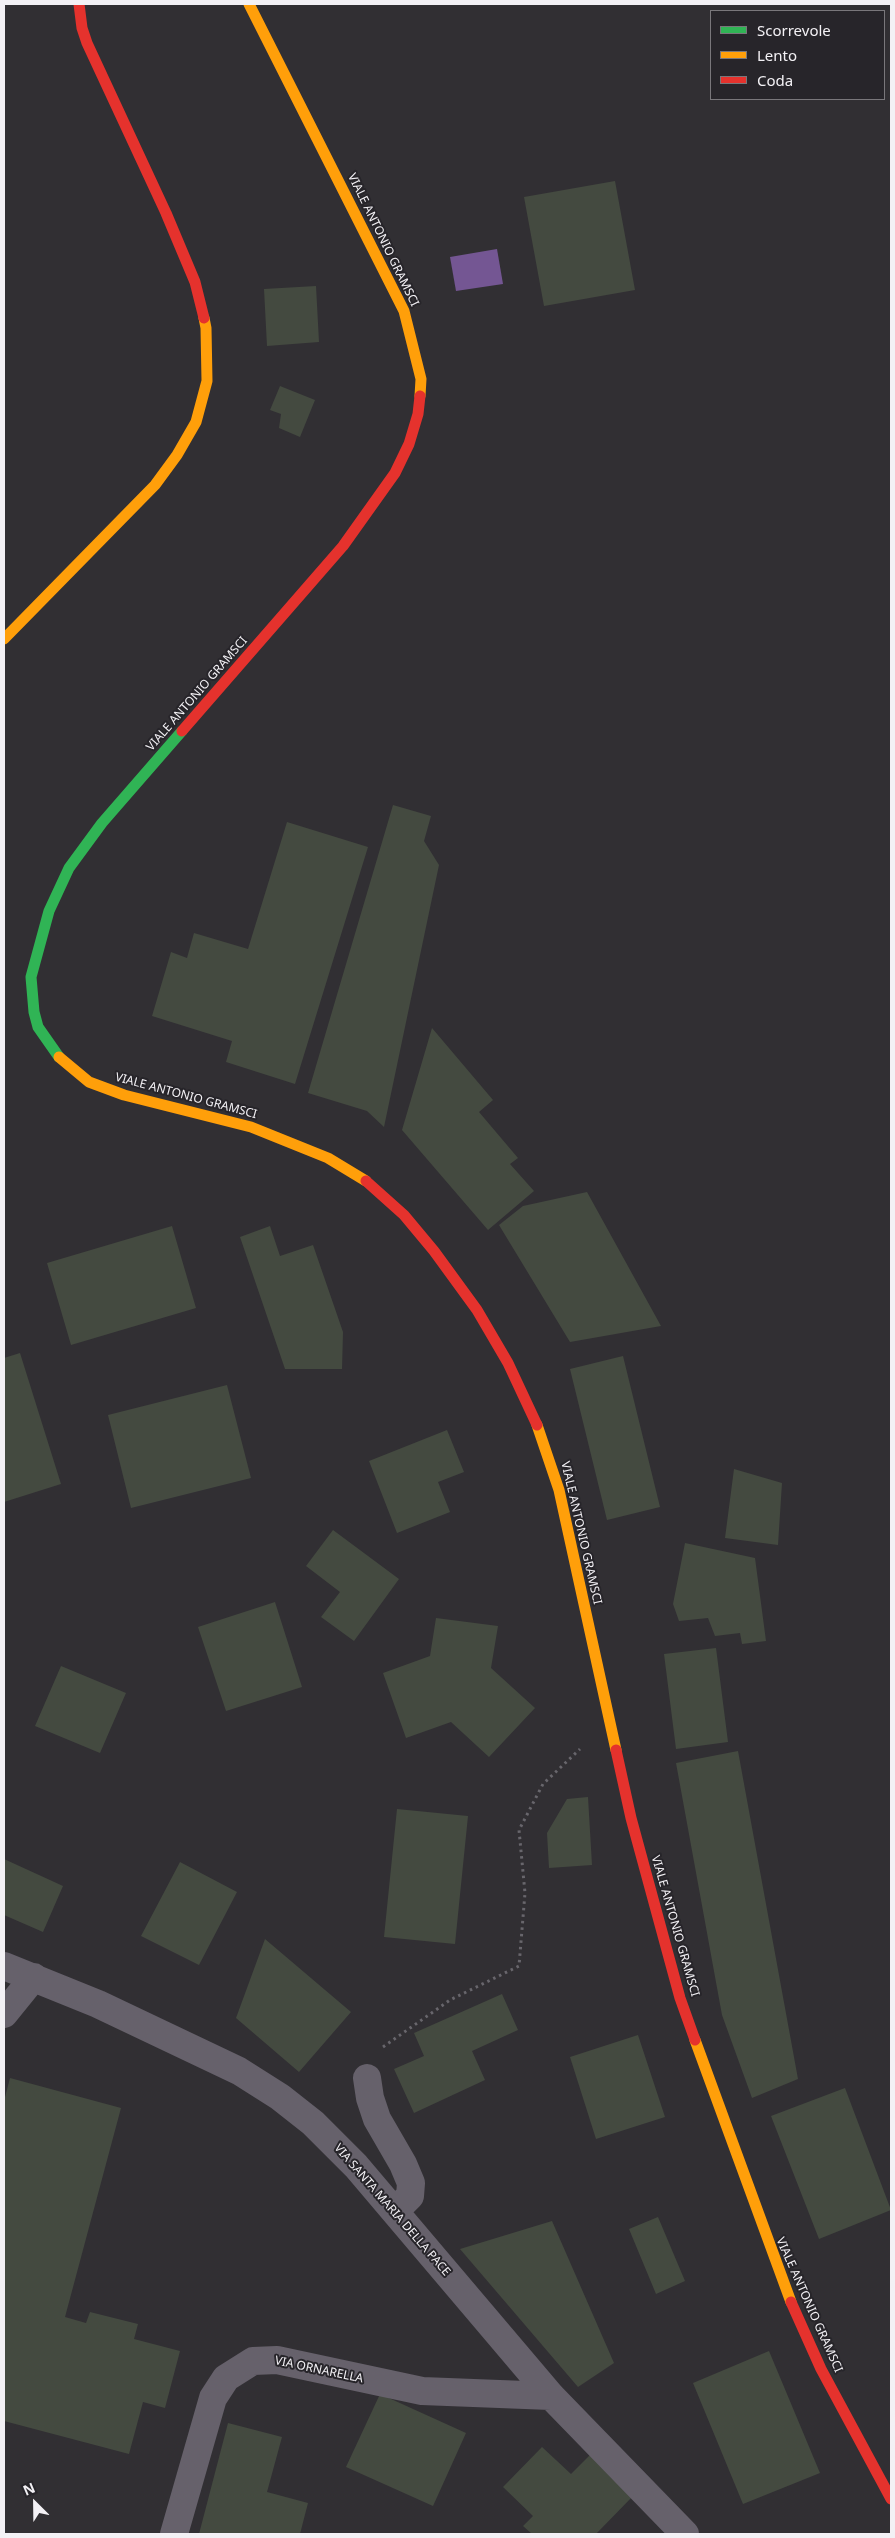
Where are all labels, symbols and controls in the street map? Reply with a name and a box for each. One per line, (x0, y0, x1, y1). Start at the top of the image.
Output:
legend (710, 10, 885, 100)
text: Scorrevole (757, 20, 831, 40)
text: Lento (757, 45, 797, 65)
text: Coda (757, 70, 793, 90)
street label: VIALE ANTONIO GRAMSCI (344, 171, 422, 309)
street label: VIALE ANTONIO GRAMSCI (144, 634, 250, 754)
street label: VIALE ANTONIO GRAMSCI (113, 1070, 259, 1122)
street label: VIALE ANTONIO GRAMSCI (558, 1460, 604, 1606)
street label: VIALE ANTONIO GRAMSCI (648, 1854, 702, 1998)
street label: VIA SANTA MARIA DELLA PACE (331, 2141, 453, 2279)
street label: VIALE ANTONIO GRAMSCI (773, 2235, 845, 2375)
street label: VIA ORNARELLA (273, 2354, 365, 2386)
north arrow (10, 2478, 60, 2528)
text: N (20, 2478, 38, 2500)

